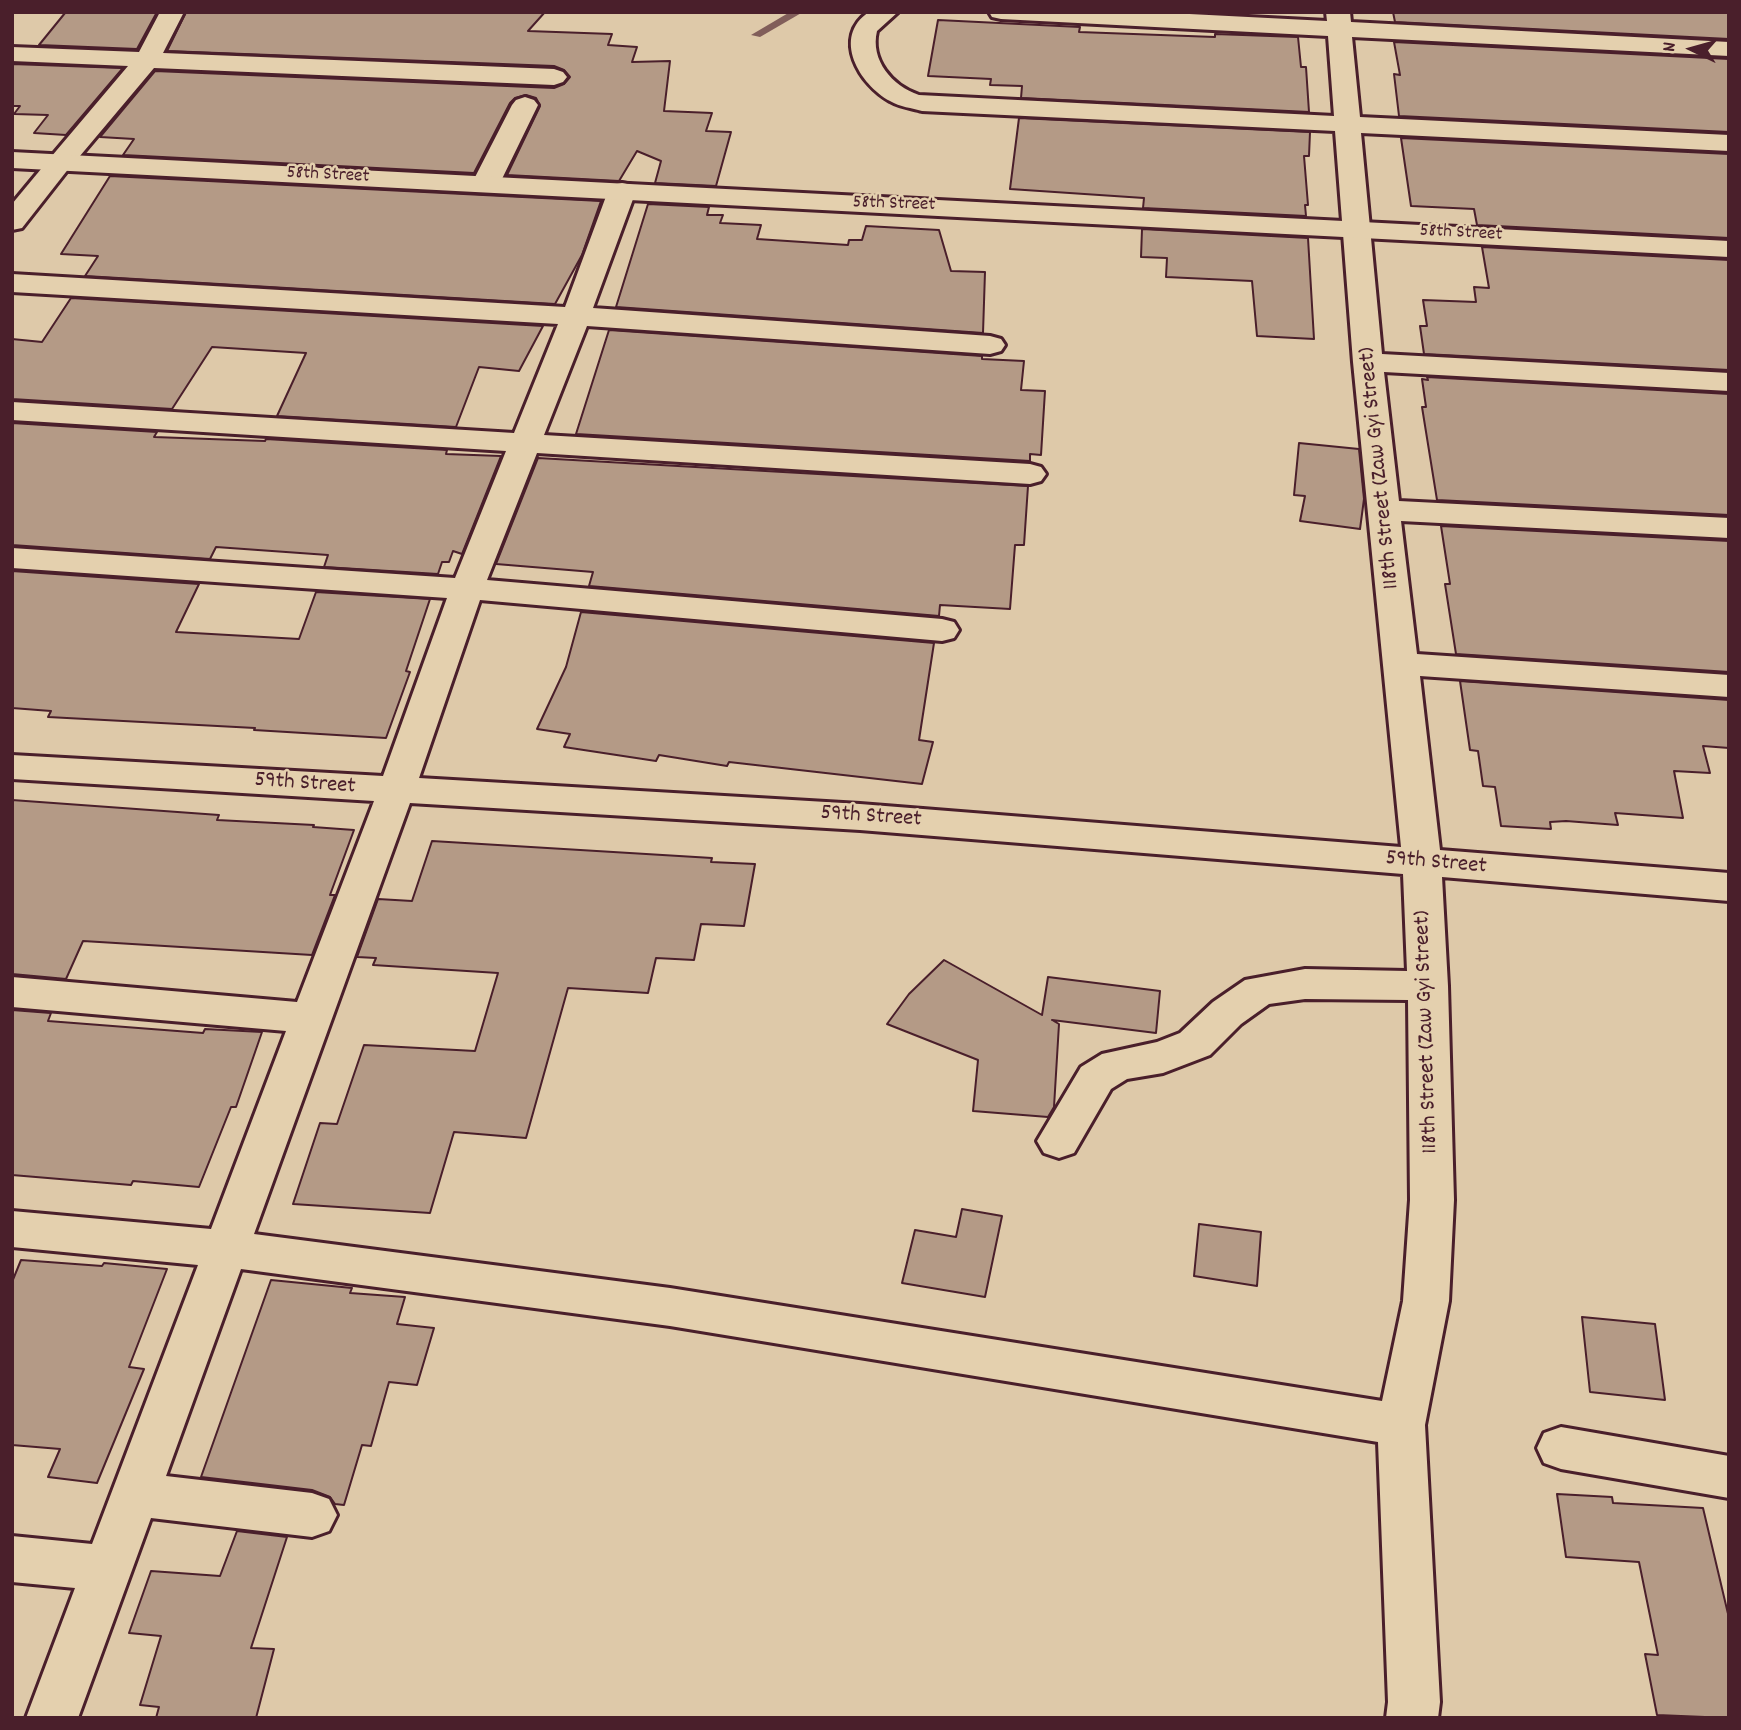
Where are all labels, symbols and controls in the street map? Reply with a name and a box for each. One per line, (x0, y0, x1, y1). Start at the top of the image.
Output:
north arrow (1657, 14, 1727, 84)
text: N (1657, 41, 1684, 53)
street label: 58th Street (286, 162, 370, 190)
street label: 58th Street (852, 192, 936, 218)
street label: 58th Street (1419, 220, 1503, 248)
street label: 118th Street (Zaw Gyi Street) (1355, 345, 1407, 591)
street label: 59th Street (253, 768, 357, 802)
street label: 59th Street (819, 801, 923, 835)
street label: 59th Street (1384, 846, 1488, 882)
street label: 118th Street (Zaw Gyi Street) (1410, 910, 1446, 1154)

